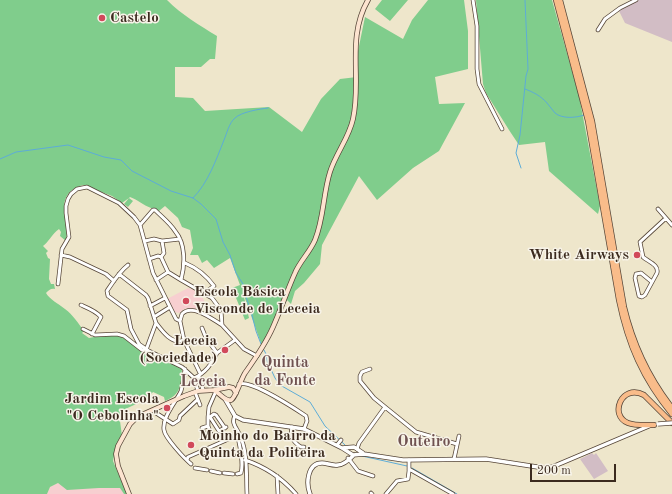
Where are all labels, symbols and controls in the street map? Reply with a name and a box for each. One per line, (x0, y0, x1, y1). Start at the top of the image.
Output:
place label: Castelo (110, 9, 159, 27)
marker: Castelo (97, 13, 107, 23)
place label: White Airways (529, 246, 629, 264)
marker: White Airways (632, 250, 642, 260)
place label: Escola Básica Visconde de Leceia (194, 283, 320, 318)
marker: Escola Básica Visconde de Leceia (181, 296, 191, 306)
place label: Leceia (Sociedade) (140, 332, 217, 367)
marker: Leceia (Sociedade) (220, 345, 230, 355)
district label: Quinta da Fonte (254, 353, 316, 391)
district label: Leceia (180, 372, 226, 392)
place label: Jardim Escola "O Cebolinha" (64, 390, 159, 425)
marker: Jardim Escola "O Cebolinha" (162, 403, 172, 413)
place label: Moinho do Bairro da Quinta da Politeira (199, 427, 336, 462)
district label: Outeiro (397, 432, 451, 452)
marker: Moinho do Bairro da Quinta da Politeira (186, 440, 196, 450)
scale bar (532, 456, 618, 482)
text: 200 m (537, 465, 571, 477)

